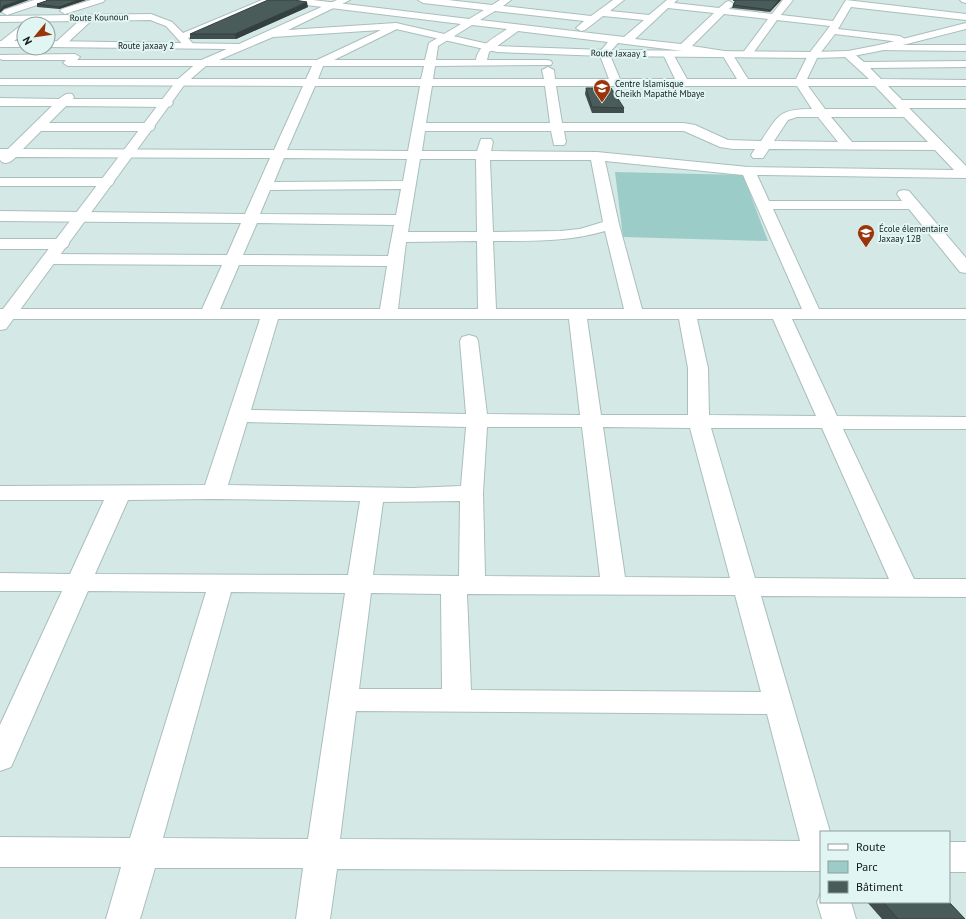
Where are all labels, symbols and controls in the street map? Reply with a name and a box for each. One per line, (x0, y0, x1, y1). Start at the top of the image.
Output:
street label: Route Kounoun (70, 11, 129, 23)
north arrow (16, 16, 56, 56)
text: N (19, 34, 35, 47)
street label: Route jaxaay 2 (118, 40, 174, 51)
street label: Route Jaxaay 1 (591, 47, 647, 59)
school or university icon: Centre Islamisque Cheikh Mapathé Mbaye (592, 78, 612, 103)
place label: Centre Islamisque Cheikh Mapathé Mbaye (615, 78, 705, 99)
school or university icon: École élementaire Jaxaay 12B (856, 223, 876, 248)
place label: École élementaire Jaxaay 12B (878, 223, 949, 244)
legend (820, 831, 950, 903)
text: Route (856, 839, 886, 854)
text: Parc (856, 859, 878, 874)
text: Bâtiment (856, 879, 903, 894)

